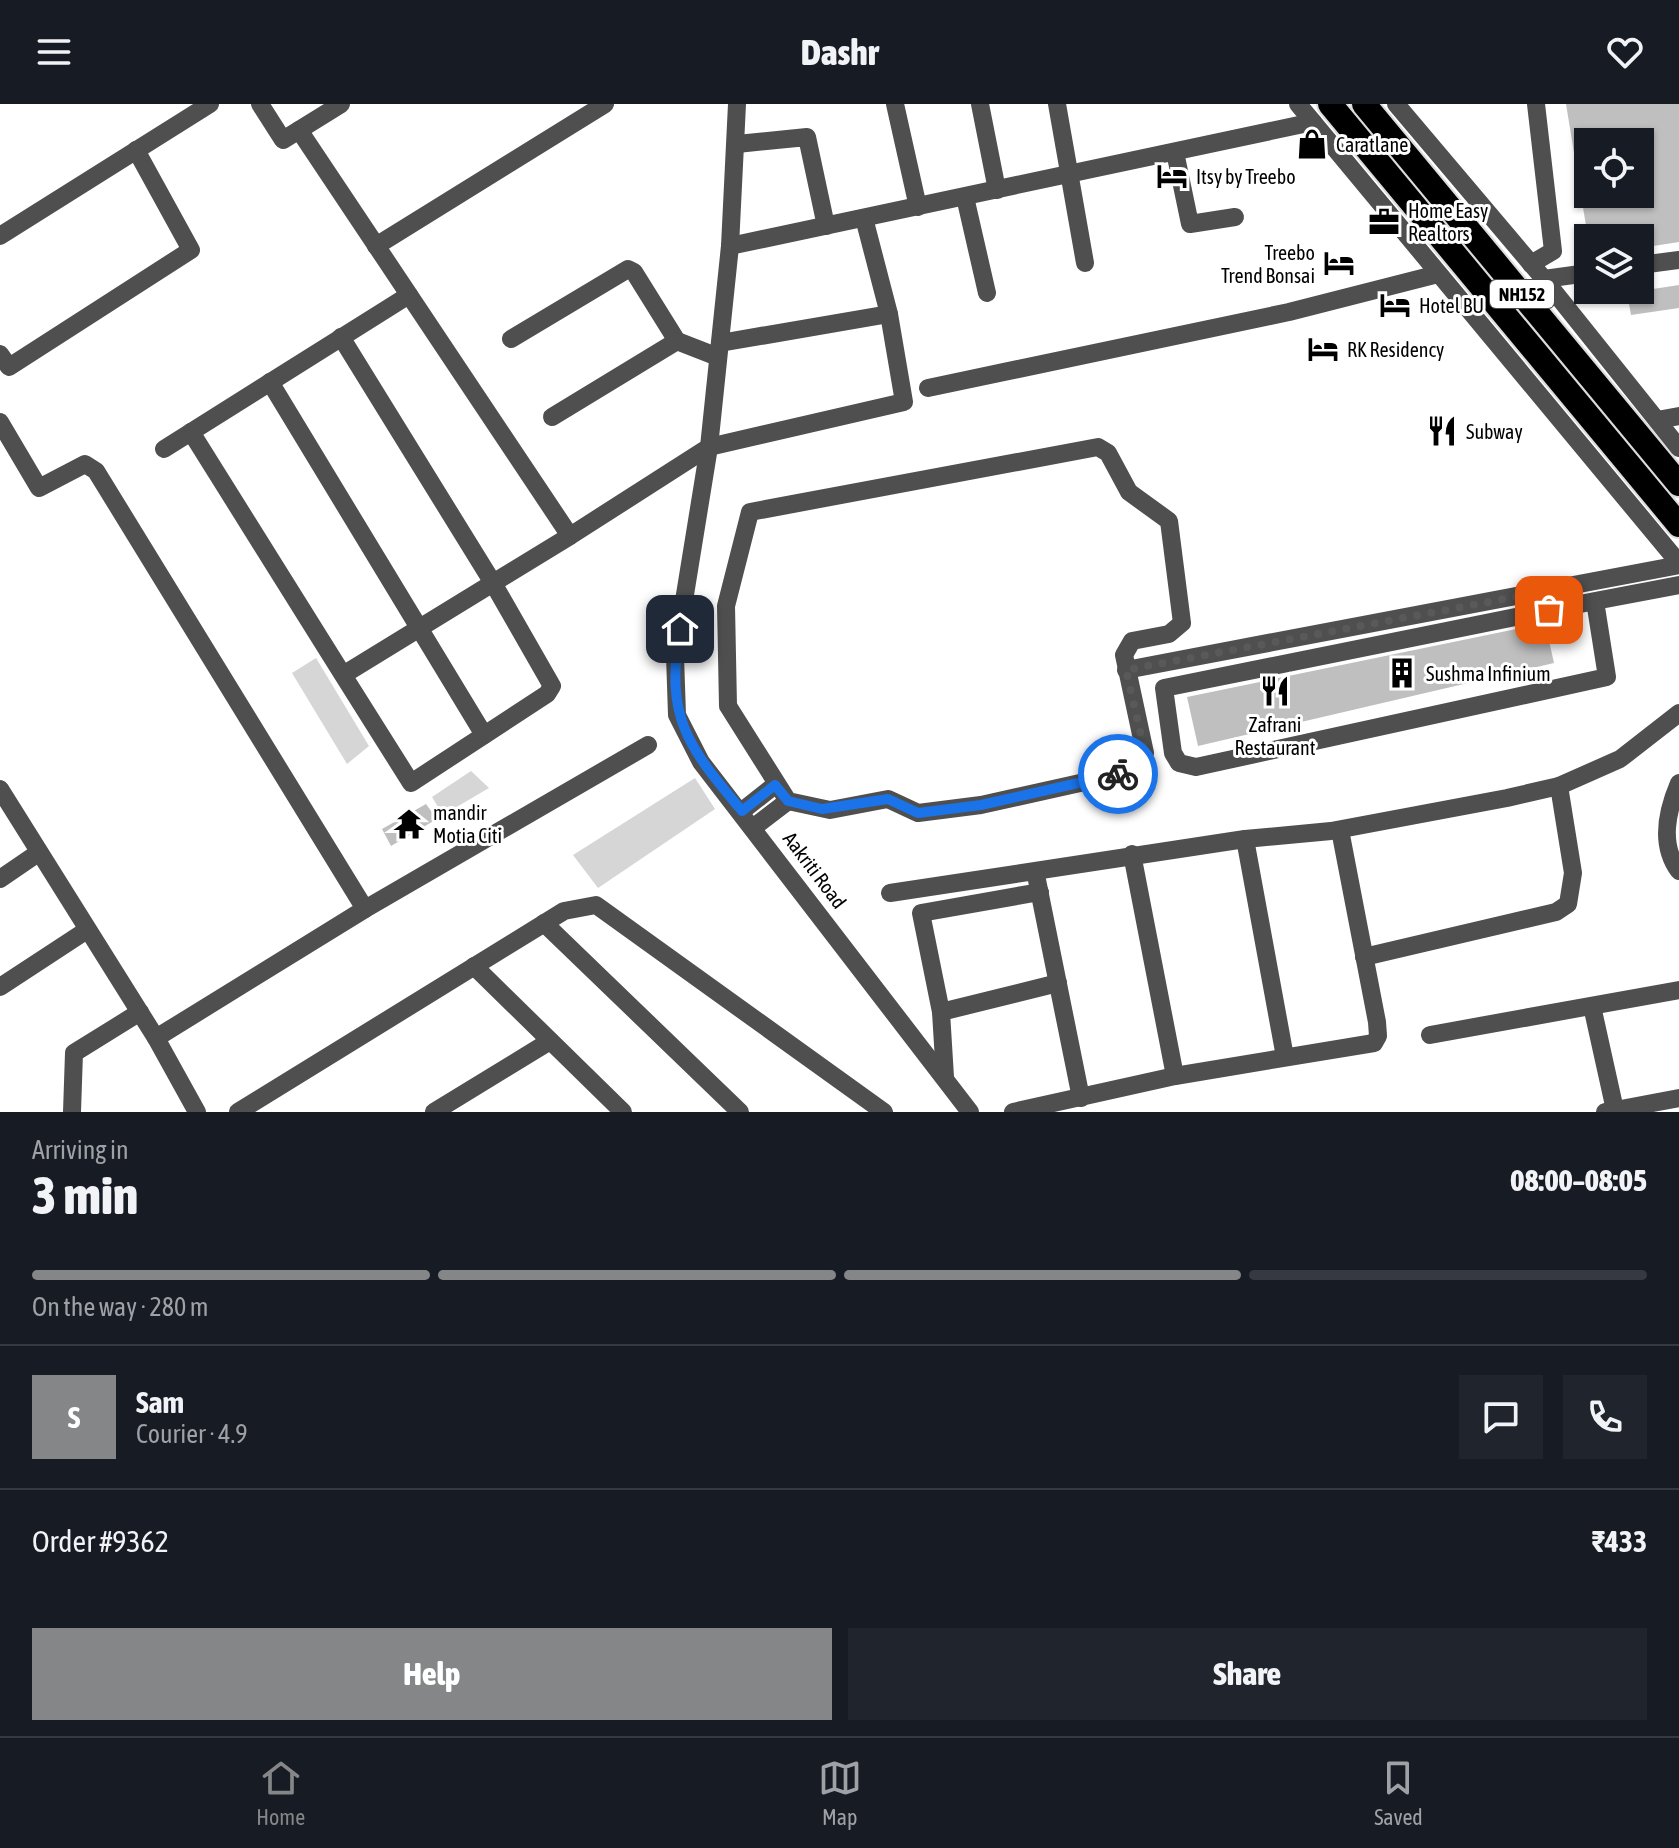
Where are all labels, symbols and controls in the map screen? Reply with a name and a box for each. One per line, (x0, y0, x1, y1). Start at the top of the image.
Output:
icon: menu (32, 30, 76, 74)
icon: heart (1603, 30, 1647, 74)
text: Dashr (801, 31, 878, 73)
shop icon: Caratlane (1295, 127, 1329, 161)
map controls (1574, 128, 1654, 304)
button: locate (1574, 128, 1654, 208)
place label: Caratlane (1336, 133, 1408, 156)
hotel icon: Itsy by Treebo (1155, 159, 1189, 193)
place label: Itsy by Treebo (1196, 165, 1296, 188)
place label: Home Easy Realtors (1408, 199, 1488, 245)
office icon: Home Easy Realtors (1367, 205, 1401, 239)
button: layers (1574, 224, 1654, 304)
place label: Treebo Trend Bonsai (1221, 241, 1315, 287)
hotel icon: Treebo Trend Bonsai (1322, 246, 1356, 280)
road number: NH152 (1490, 280, 1554, 308)
hotel icon: Hotel BU (1378, 288, 1412, 322)
place label: Hotel BU (1419, 294, 1484, 317)
hotel icon: RK Residency (1306, 332, 1340, 366)
place label: RK Residency (1347, 338, 1444, 361)
restaurant icon: Subway (1425, 414, 1459, 448)
place label: Subway (1466, 420, 1523, 443)
pin (1515, 576, 1583, 644)
icon: bag (1527, 588, 1571, 632)
pin (646, 595, 714, 663)
icon: home (658, 607, 702, 651)
building icon: Sushma Infinium (1385, 656, 1419, 690)
place label: Sushma Infinium (1426, 662, 1551, 685)
restaurant icon: Zafrani Restaurant (1258, 674, 1292, 708)
place label: Zafrani Restaurant (1234, 713, 1316, 759)
courier (1078, 734, 1158, 814)
icon: bike (1096, 752, 1140, 796)
place label: mandir Motia Citi (433, 801, 502, 847)
temple icon: mandir Motia Citi (392, 807, 426, 841)
street label: Aakriti Road (779, 827, 851, 913)
text: Arriving in (32, 1135, 129, 1165)
text: 08:00–08:05 (1510, 1163, 1647, 1197)
text: 3 min (32, 1165, 138, 1225)
text: On the way · 280 m (32, 1292, 209, 1322)
button: chat (1459, 1375, 1543, 1459)
button: phone (1563, 1375, 1647, 1459)
text: Sam (136, 1385, 184, 1419)
text: S (68, 1400, 80, 1434)
text: Courier · 4.9 (136, 1419, 247, 1449)
text: Order #9362 (32, 1524, 169, 1558)
text: ₹433 (1592, 1524, 1647, 1558)
button: Help (32, 1628, 832, 1720)
button: Share (848, 1628, 1647, 1720)
tab: Home (256, 1756, 305, 1830)
tab: Map (818, 1756, 862, 1830)
tab: Saved (1374, 1756, 1423, 1830)

